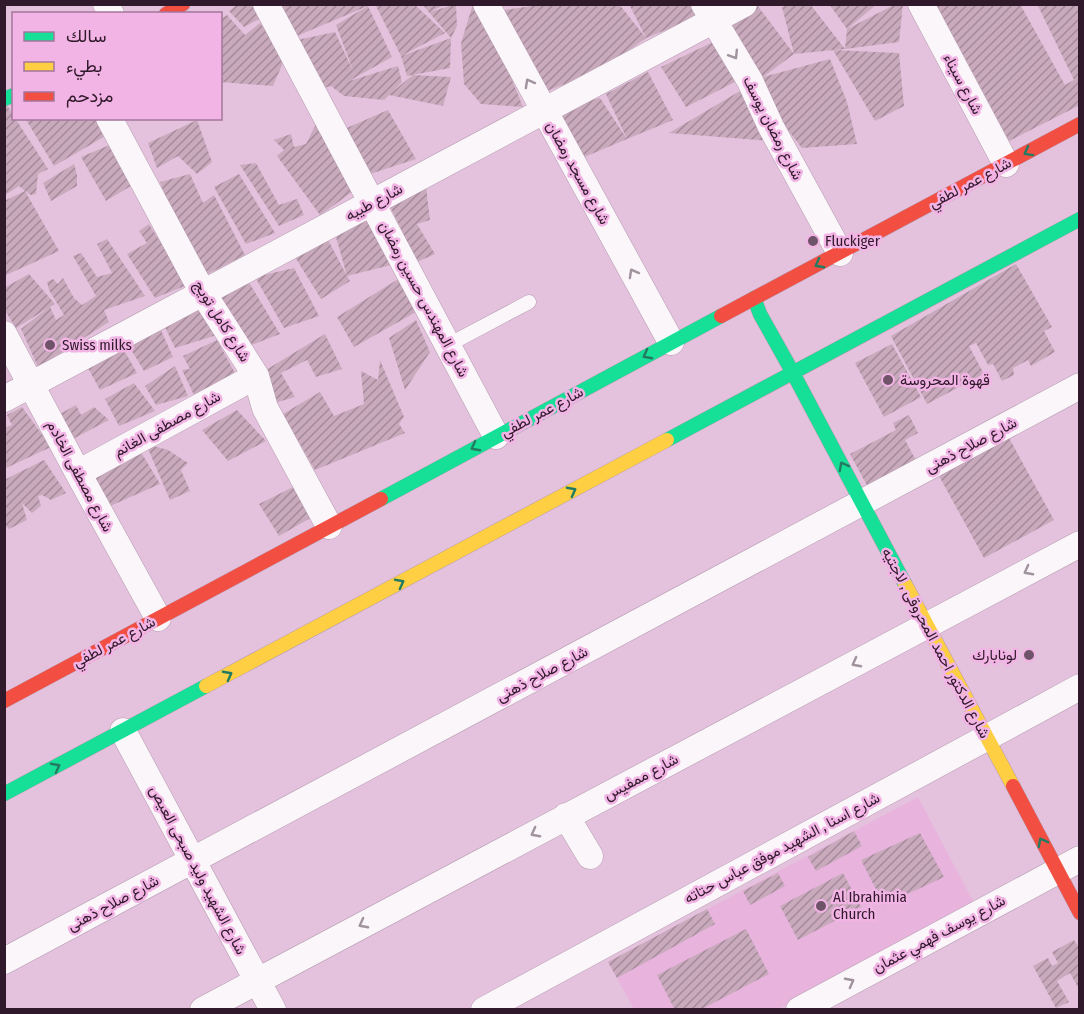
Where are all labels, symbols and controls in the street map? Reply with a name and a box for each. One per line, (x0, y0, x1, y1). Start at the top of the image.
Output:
legend (12, 12, 222, 120)
text: سالك (66, 25, 106, 47)
one-way arrow (726, 49, 738, 59)
street label: شارع سيناء (938, 51, 987, 118)
text: بطيء (66, 55, 102, 81)
street label: شارع رمضان يوسف (737, 73, 807, 184)
one-way arrow (525, 79, 536, 89)
text: مزدحم (66, 85, 113, 108)
street label: شارع مسجد رمضان (540, 118, 614, 229)
one-way arrow (1024, 145, 1034, 156)
street label: شارع عمر لطفي (926, 154, 1016, 216)
street label: شارع طيبه (342, 179, 407, 226)
street label: شارع المهندس حسين رمضان (373, 218, 473, 381)
place label: Fluckiger (825, 232, 881, 250)
marker: Fluckiger (806, 234, 820, 248)
one-way arrow (815, 257, 826, 268)
one-way arrow (629, 268, 640, 279)
street label: شارع كامل تويج (188, 277, 254, 366)
place label: Swiss milks (62, 336, 132, 354)
marker: Swiss milks (43, 338, 57, 352)
one-way arrow (643, 348, 653, 359)
place label: قهوة المحروسة (900, 371, 990, 389)
marker: قهوة المحروسة (881, 373, 895, 387)
street label: شارع عمر لطفي (498, 383, 588, 445)
street label: شارع مصطفى الغانم (110, 387, 225, 463)
street label: شارع صلاح ذهنى (922, 413, 1021, 478)
street label: شارع مصطفى الخادم (41, 417, 117, 536)
one-way arrow (471, 440, 481, 451)
one-way arrow (838, 461, 850, 472)
one-way arrow (566, 487, 576, 498)
street label: شارع الدكتور احمد المحروقى , لاجتيه (876, 545, 994, 742)
one-way arrow (1024, 564, 1034, 575)
one-way arrow (394, 579, 404, 590)
street label: شارع عمر لطفي (70, 613, 160, 675)
street label: شارع صلاح ذهنى (493, 642, 592, 707)
place label: لونابارك (972, 646, 1017, 664)
marker: لونابارك (1022, 648, 1036, 662)
one-way arrow (851, 655, 862, 667)
one-way arrow (222, 671, 232, 682)
street label: شارع ممفيس (601, 750, 682, 806)
one-way arrow (50, 763, 60, 774)
street label: شارع الشهيد وليد صبحى العيص (144, 783, 250, 959)
street label: شارع اسنا , الشهيد موفق عباس حتاته (681, 789, 884, 909)
one-way arrow (531, 826, 541, 837)
one-way arrow (1038, 838, 1049, 849)
street label: شارع صلاح ذهنى (64, 871, 163, 936)
place label: Al Ibrahimia Church (833, 888, 907, 923)
street label: شارع يوسف فهمي عثمان (870, 891, 1010, 980)
marker: Al Ibrahimia Church (814, 899, 828, 913)
one-way arrow (359, 917, 369, 928)
one-way arrow (844, 978, 854, 989)

